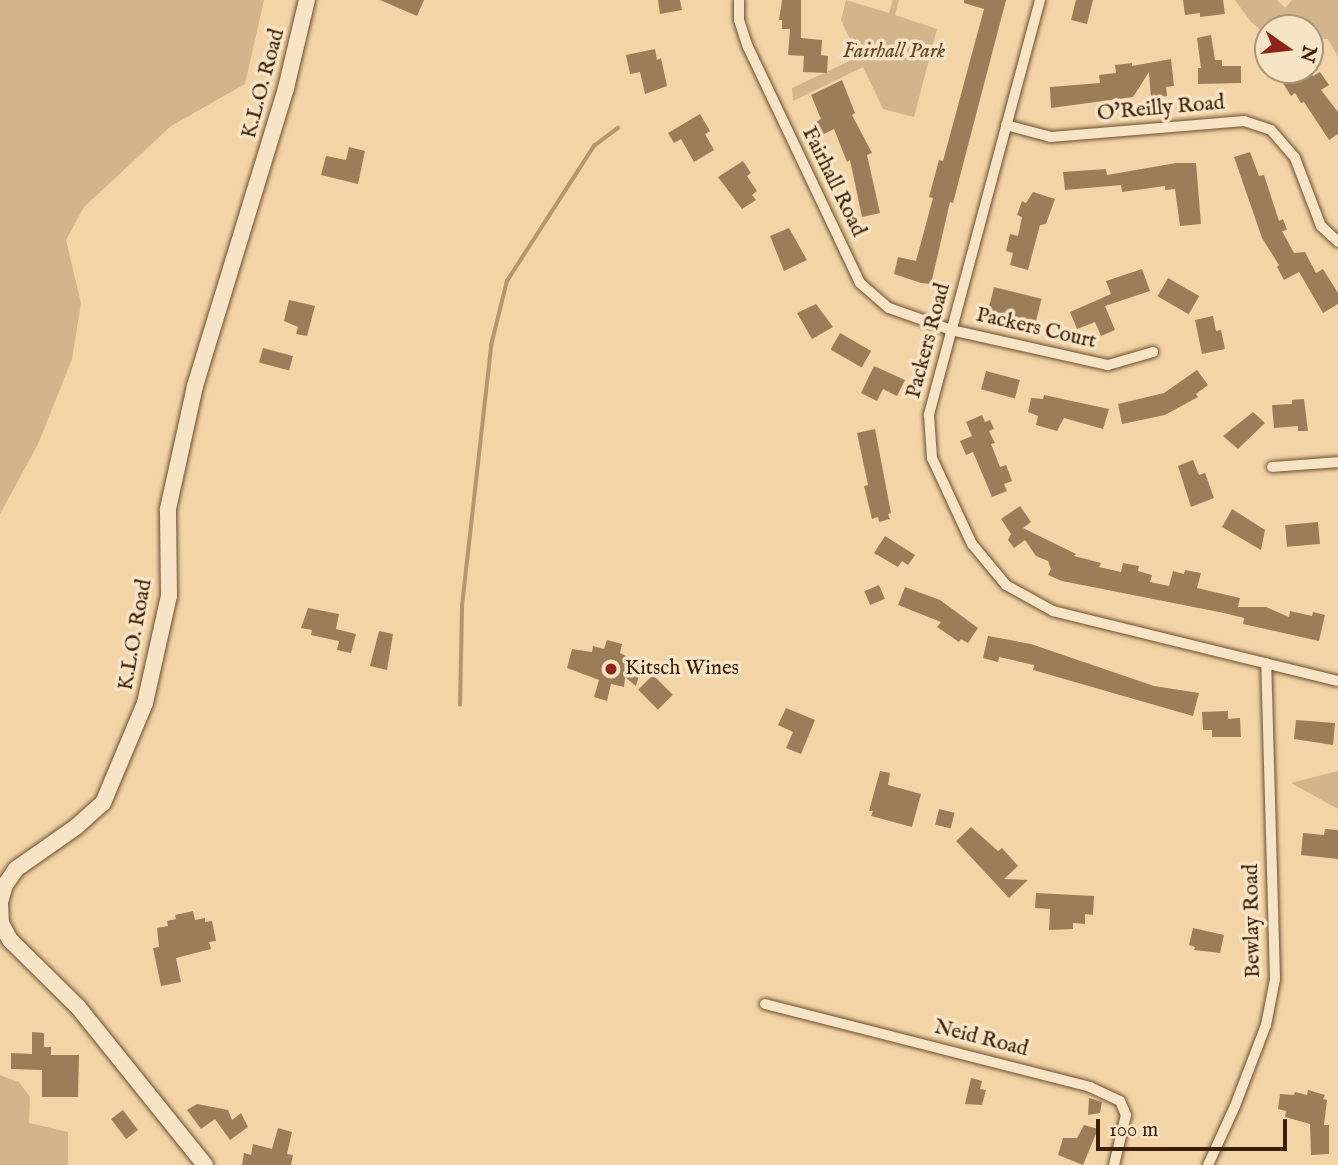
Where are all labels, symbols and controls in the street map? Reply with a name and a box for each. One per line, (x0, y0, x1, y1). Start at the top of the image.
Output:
north arrow (1254, 14, 1324, 84)
street label: K.L.O. Road (237, 26, 291, 142)
park label: Fairhall Park (843, 39, 945, 65)
text: N (1294, 43, 1321, 64)
street label: O'Reilly Road (1096, 91, 1226, 127)
street label: Fairhall Road (796, 123, 870, 241)
street label: Packers Road (902, 281, 956, 401)
street label: Packers Court (973, 303, 1099, 355)
street label: K.L.O. Road (114, 577, 158, 693)
place label: Kitsch Wines (625, 656, 739, 682)
marker: Kitsch Wines (603, 661, 619, 677)
street label: Bewlay Road (1239, 864, 1267, 978)
street label: Neid Road (931, 1015, 1031, 1063)
scale bar (1100, 1106, 1291, 1150)
text: 100 m (1109, 1117, 1158, 1144)

